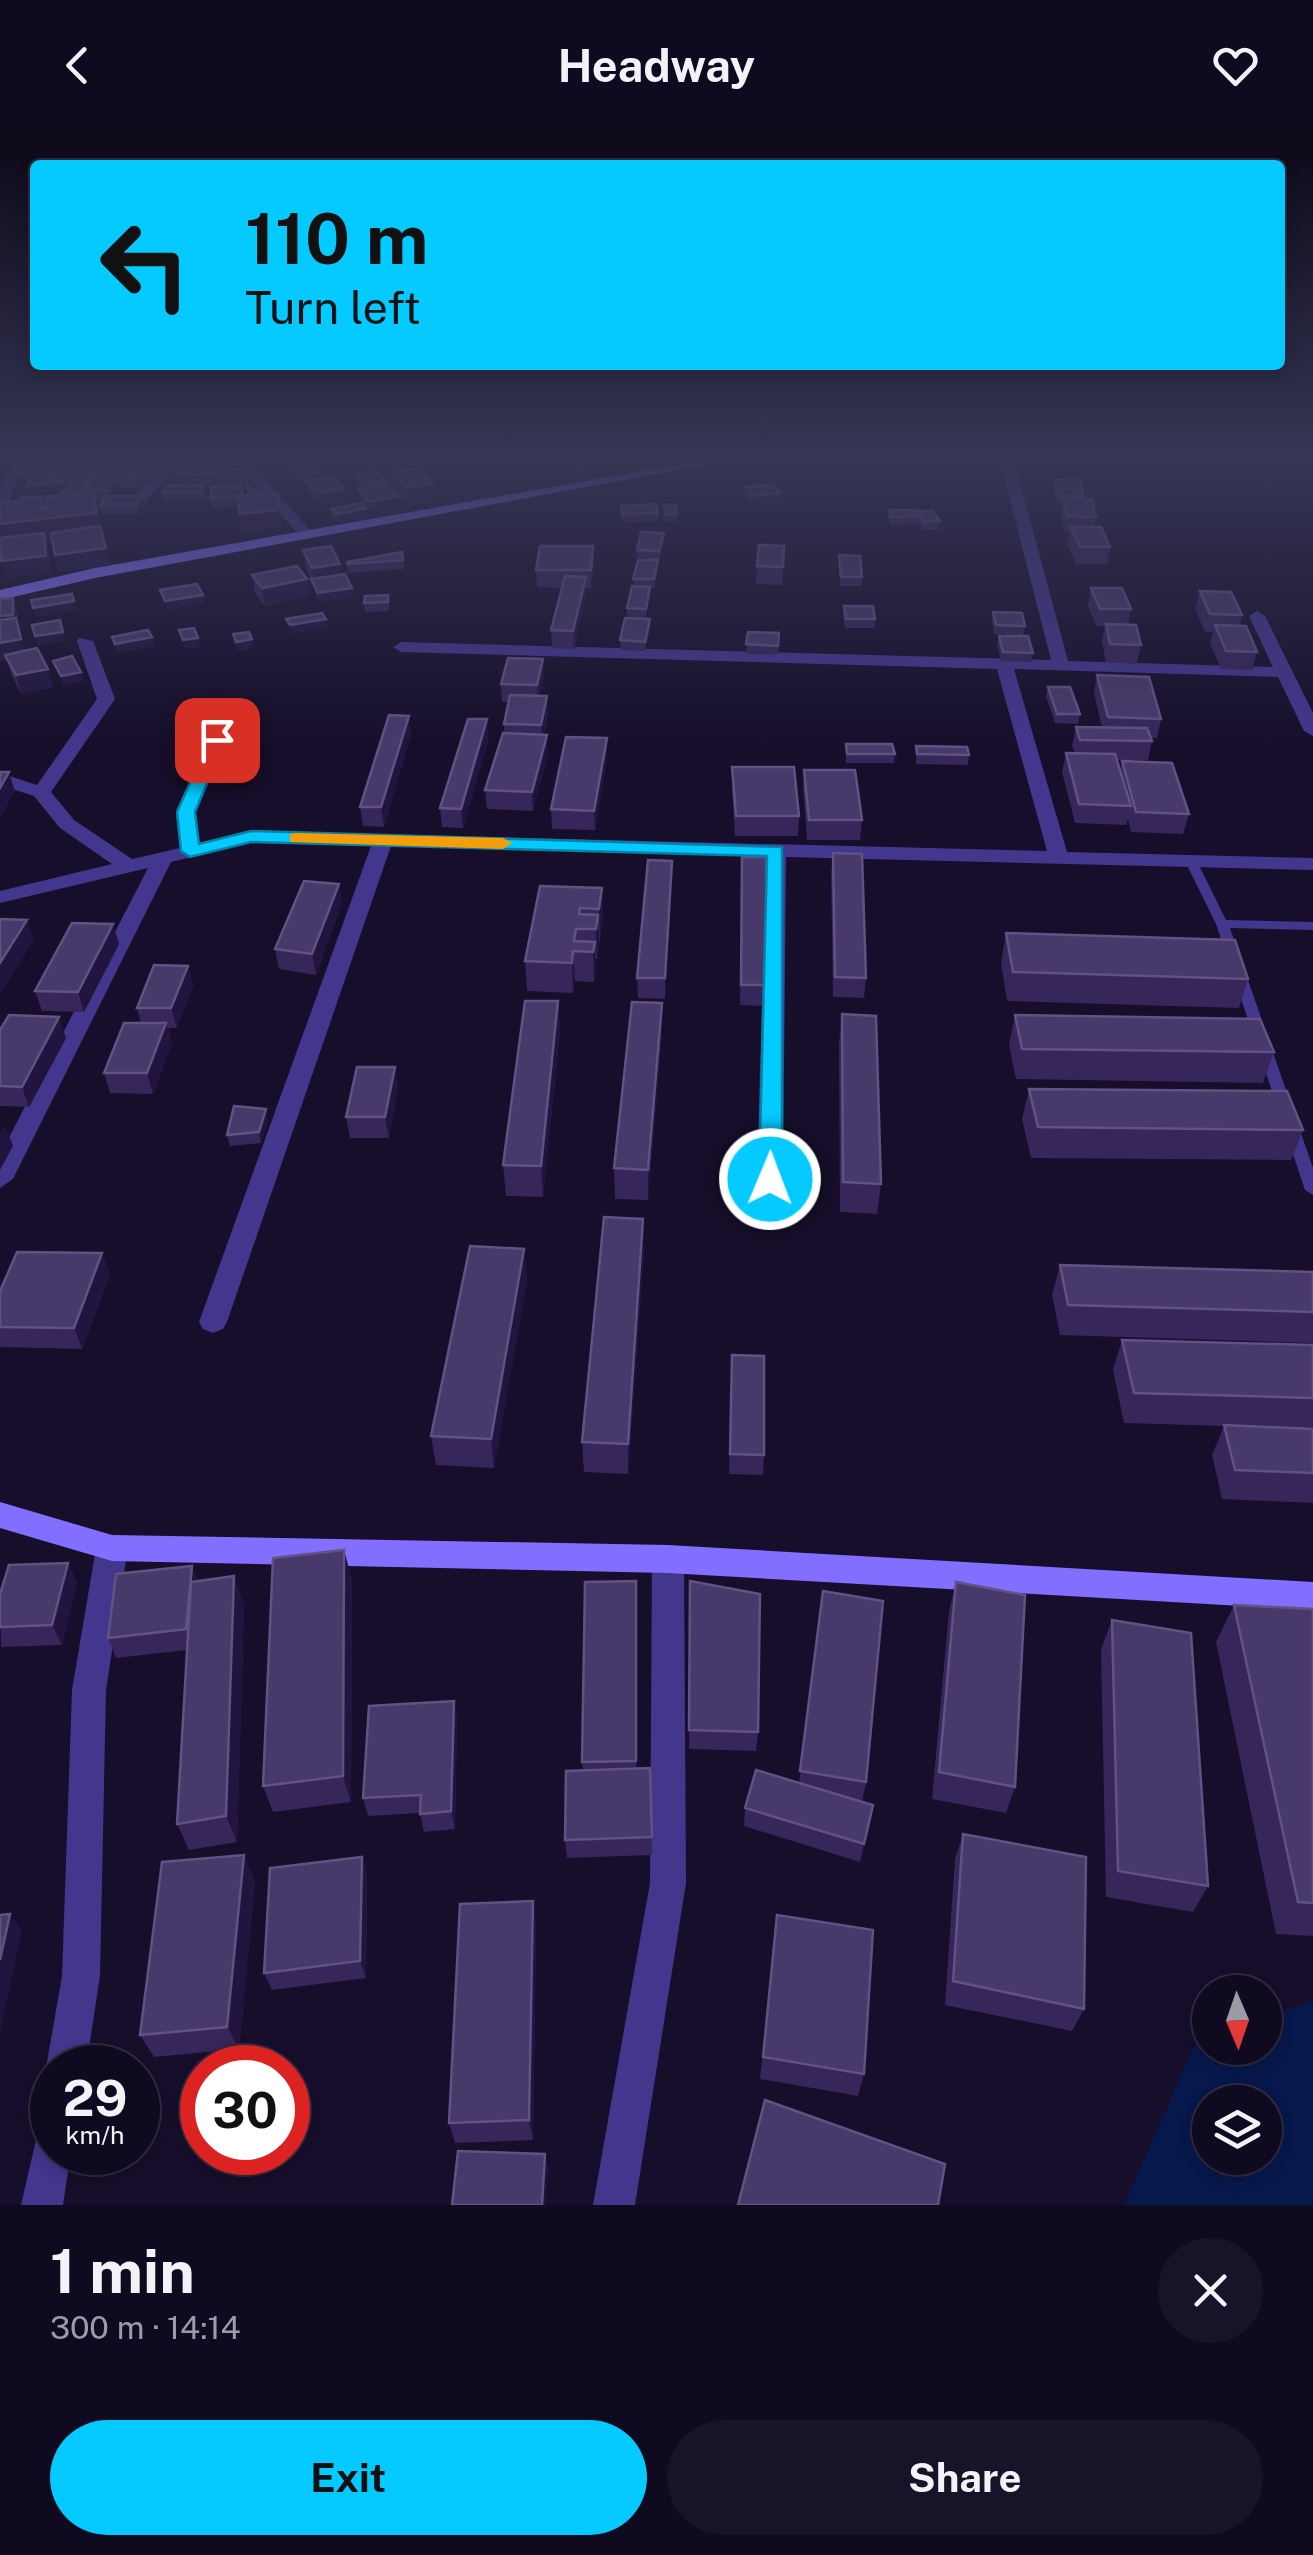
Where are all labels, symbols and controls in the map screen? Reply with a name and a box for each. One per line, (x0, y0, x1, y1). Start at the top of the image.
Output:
icon: back (50, 38, 105, 93)
icon: heart (1208, 38, 1263, 93)
text: Headway (558, 39, 755, 92)
text: 110 m (245, 197, 429, 280)
icon: left (80, 200, 210, 330)
text: Turn left (245, 281, 421, 334)
pin (175, 698, 260, 783)
icon: arrive (190, 713, 245, 768)
position arrow (718, 1127, 822, 1231)
north arrow (1192, 1975, 1282, 2065)
map controls (1192, 1975, 1282, 2175)
speed limit sign: 30 (180, 2045, 310, 2175)
text: 29 (63, 2068, 127, 2127)
button: layers (1192, 2085, 1282, 2175)
text: km/h (66, 2120, 124, 2150)
text: 1 min (50, 2236, 195, 2307)
button: close (1158, 2238, 1263, 2343)
text: 300 m · 14:14 (50, 2309, 241, 2346)
button: Exit (50, 2420, 647, 2535)
button: Share (667, 2420, 1263, 2535)

